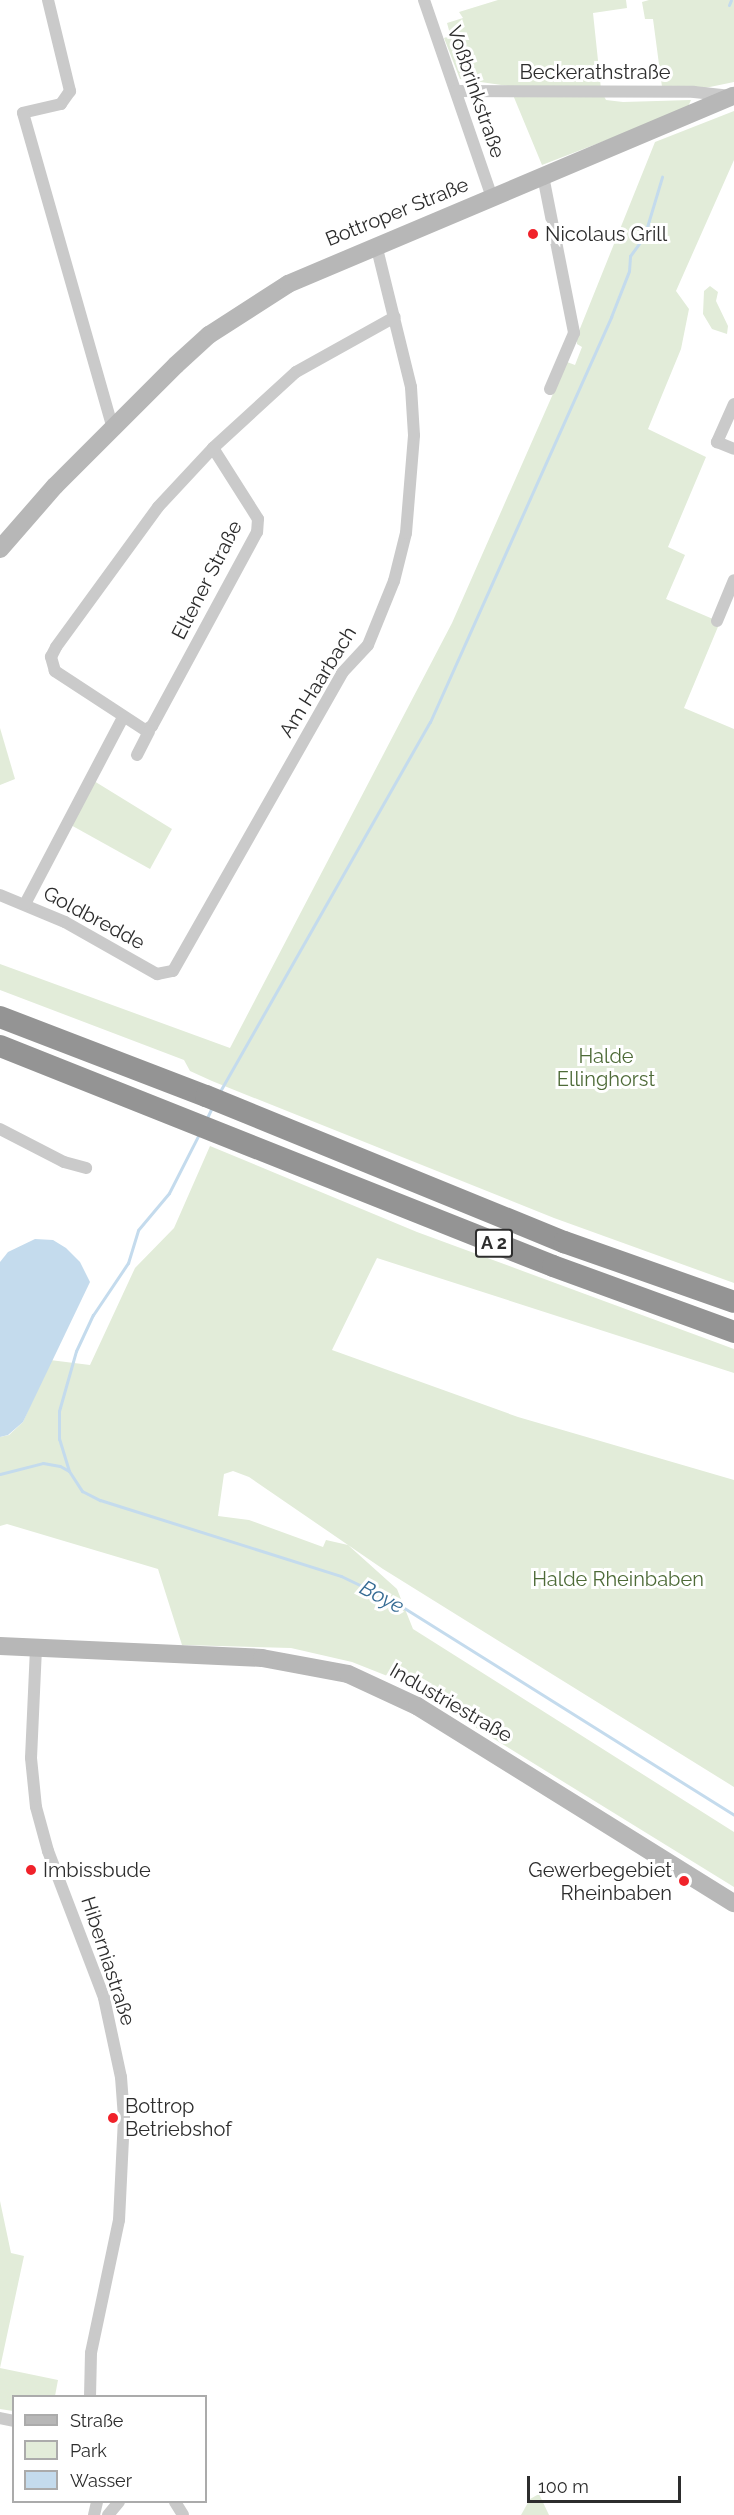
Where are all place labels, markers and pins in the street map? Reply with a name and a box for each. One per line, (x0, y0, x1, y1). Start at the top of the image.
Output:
place label: Nicolaus Grill (545, 222, 667, 246)
marker: Nicolaus Grill (526, 227, 540, 241)
place label: Imbissbude (43, 1858, 151, 1882)
place label: Gewerbegebiet Rheinbaben (528, 1858, 672, 1905)
marker: Imbissbude (24, 1863, 38, 1877)
marker: Gewerbegebiet Rheinbaben (677, 1874, 691, 1888)
place label: Bottrop Betriebshof (125, 2094, 232, 2141)
marker: Bottrop Betriebshof (106, 2111, 120, 2125)

